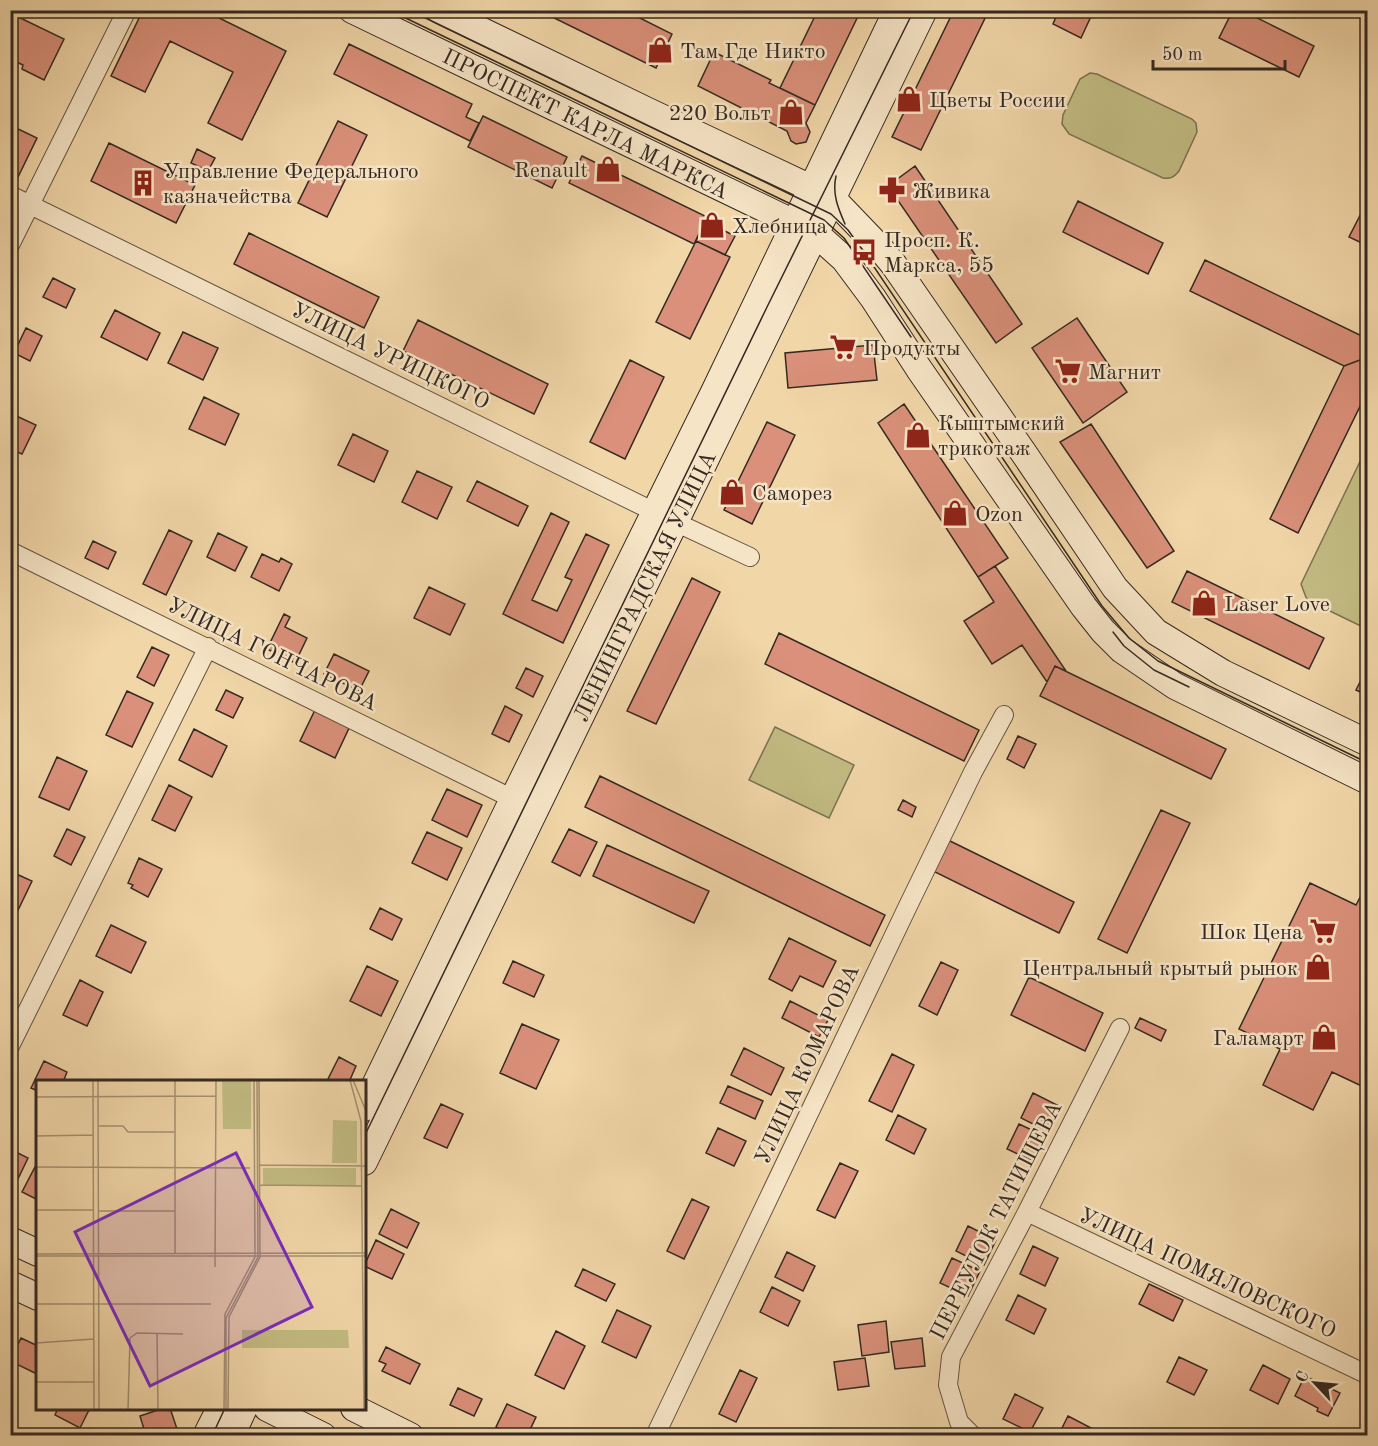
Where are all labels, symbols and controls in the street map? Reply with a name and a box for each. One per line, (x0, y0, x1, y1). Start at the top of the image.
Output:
scale bar (1153, 33, 1285, 71)
shop icon: Там Где Никто (645, 35, 675, 65)
place label: Там Где Никто (680, 41, 826, 63)
street label: ПРОСПЕКТ КАРЛА МАРКСА (439, 46, 732, 204)
text: 50 m (1162, 46, 1202, 64)
shop icon: Цветы России (894, 84, 924, 114)
place label: Цветы России (929, 90, 1066, 112)
shop icon: 220 Вольт (776, 97, 806, 127)
place label: 220 Вольт (669, 103, 771, 125)
shop icon: Renault (593, 154, 623, 184)
place label: Renault (514, 160, 588, 182)
place label: Управление Федерального казначейства (163, 161, 419, 208)
building icon: Управление Федерального казначейства (128, 168, 158, 198)
pharmacy icon: Живика (877, 175, 907, 205)
place label: Живика (912, 181, 990, 203)
shop icon: Хлебница (697, 210, 727, 240)
place label: Хлебница (732, 216, 828, 238)
place label: Просп. К. Маркса, 55 (884, 230, 994, 277)
bus stop icon: Просп. К. Маркса, 55 (849, 237, 879, 267)
street label: УЛИЦА УРИЦКОГО (288, 299, 493, 414)
supermarket icon: Продукты (828, 332, 858, 362)
place label: Продукты (863, 338, 960, 360)
supermarket icon: Магнит (1053, 356, 1083, 386)
place label: Магнит (1088, 362, 1161, 384)
place label: Кыштымский трикотаж (938, 413, 1065, 460)
shop icon: Кыштымский трикотаж (903, 420, 933, 450)
street label: ЛЕНИНГРАДСКАЯ УЛИЦА (571, 448, 721, 726)
shop icon: Саморез (717, 477, 747, 507)
place label: Саморез (752, 483, 832, 505)
shop icon: Ozon (940, 498, 970, 528)
place label: Ozon (975, 504, 1023, 526)
shop icon: Laser Love (1189, 588, 1219, 618)
street label: УЛИЦА ГОНЧАРОВА (163, 594, 381, 715)
place label: Laser Love (1224, 594, 1330, 616)
supermarket icon: Шок Цена (1308, 916, 1338, 946)
place label: Шок Цена (1200, 922, 1303, 944)
shop icon: Центральный крытый рынок (1303, 952, 1333, 982)
place label: Центральный крытый рынок (1022, 958, 1298, 980)
street label: УЛИЦА КОМАРОВА (752, 961, 864, 1168)
shop icon: Галамарт (1309, 1022, 1339, 1052)
place label: Галамарт (1213, 1028, 1304, 1050)
inset map (36, 1080, 366, 1410)
street label: ПЕРЕУЛОК ТАТИЩЕВА (927, 1098, 1067, 1344)
street label: УЛИЦА ПОМЯЛОВСКОГО (1075, 1204, 1339, 1343)
north arrow (1285, 1353, 1345, 1413)
text: С (1294, 1369, 1313, 1386)

